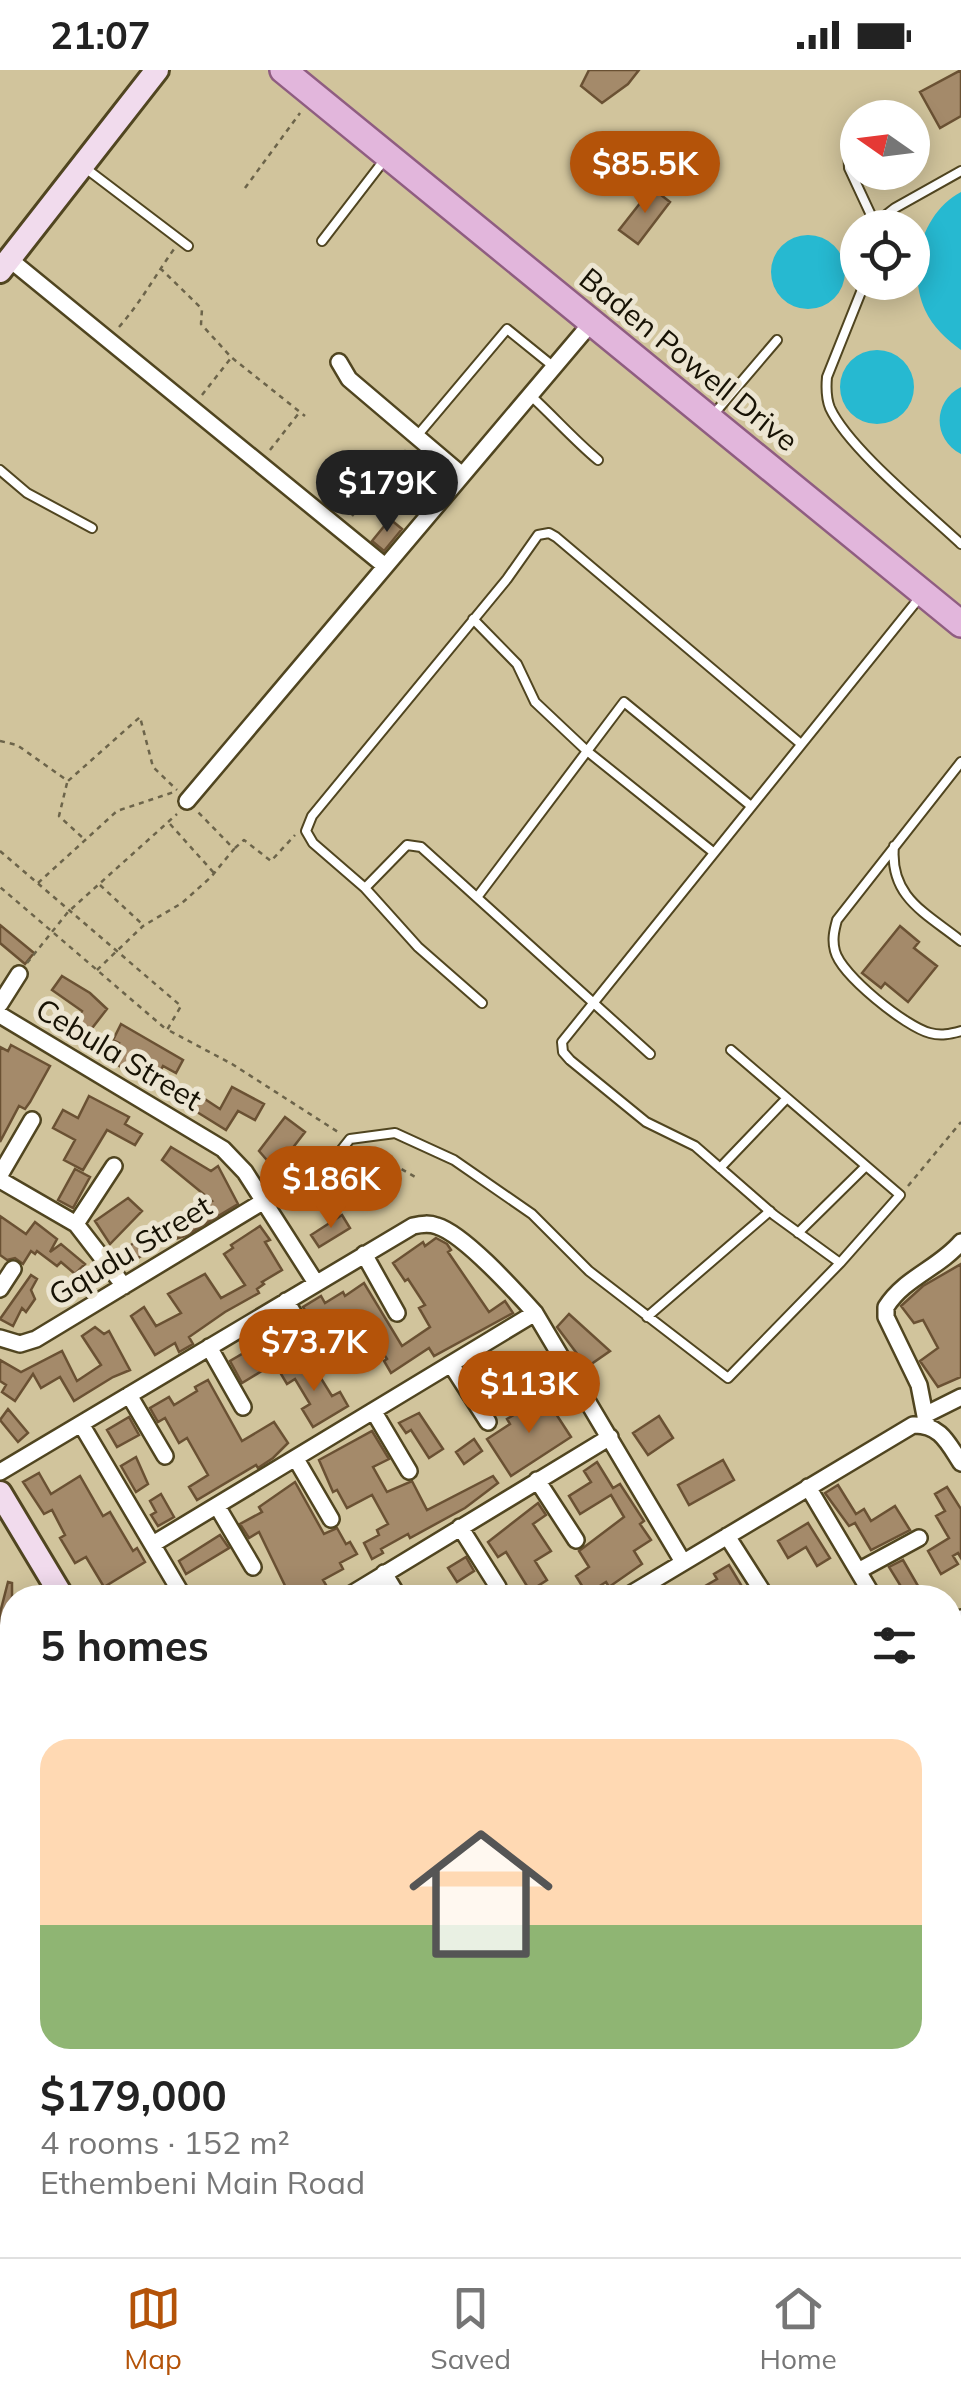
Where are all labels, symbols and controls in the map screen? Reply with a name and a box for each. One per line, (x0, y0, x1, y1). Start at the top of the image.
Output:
text: 21:07 (50, 11, 151, 59)
north arrow (840, 100, 930, 190)
map controls (840, 100, 930, 300)
pin: $85.5K (564, 131, 726, 216)
text: $85.5K (592, 143, 698, 183)
button: locate (840, 210, 930, 300)
street label: Baden Powell Drive (572, 259, 806, 459)
pin: $179K (317, 450, 457, 535)
text: $179K (338, 462, 436, 502)
street label: Cebula Street (29, 990, 209, 1118)
pin: $186K (261, 1146, 401, 1231)
text: $186K (282, 1158, 380, 1198)
street label: Gqudu Street (42, 1186, 218, 1314)
pin: $73.7K (233, 1309, 395, 1394)
text: $73.7K (261, 1321, 367, 1361)
pin: $113K (459, 1351, 599, 1436)
text: $113K (480, 1363, 578, 1403)
icon: filters (867, 1618, 922, 1673)
text: 5 homes (40, 1619, 209, 1672)
icon: home (391, 1804, 571, 1984)
text: $179,000 (40, 2069, 227, 2122)
text: 4 rooms · 152 m² (40, 2122, 290, 2162)
text: Ethembeni Main Road (40, 2162, 365, 2202)
tab: Map (124, 2281, 182, 2376)
tab: Saved (430, 2281, 511, 2376)
tab: Home (759, 2281, 837, 2376)

